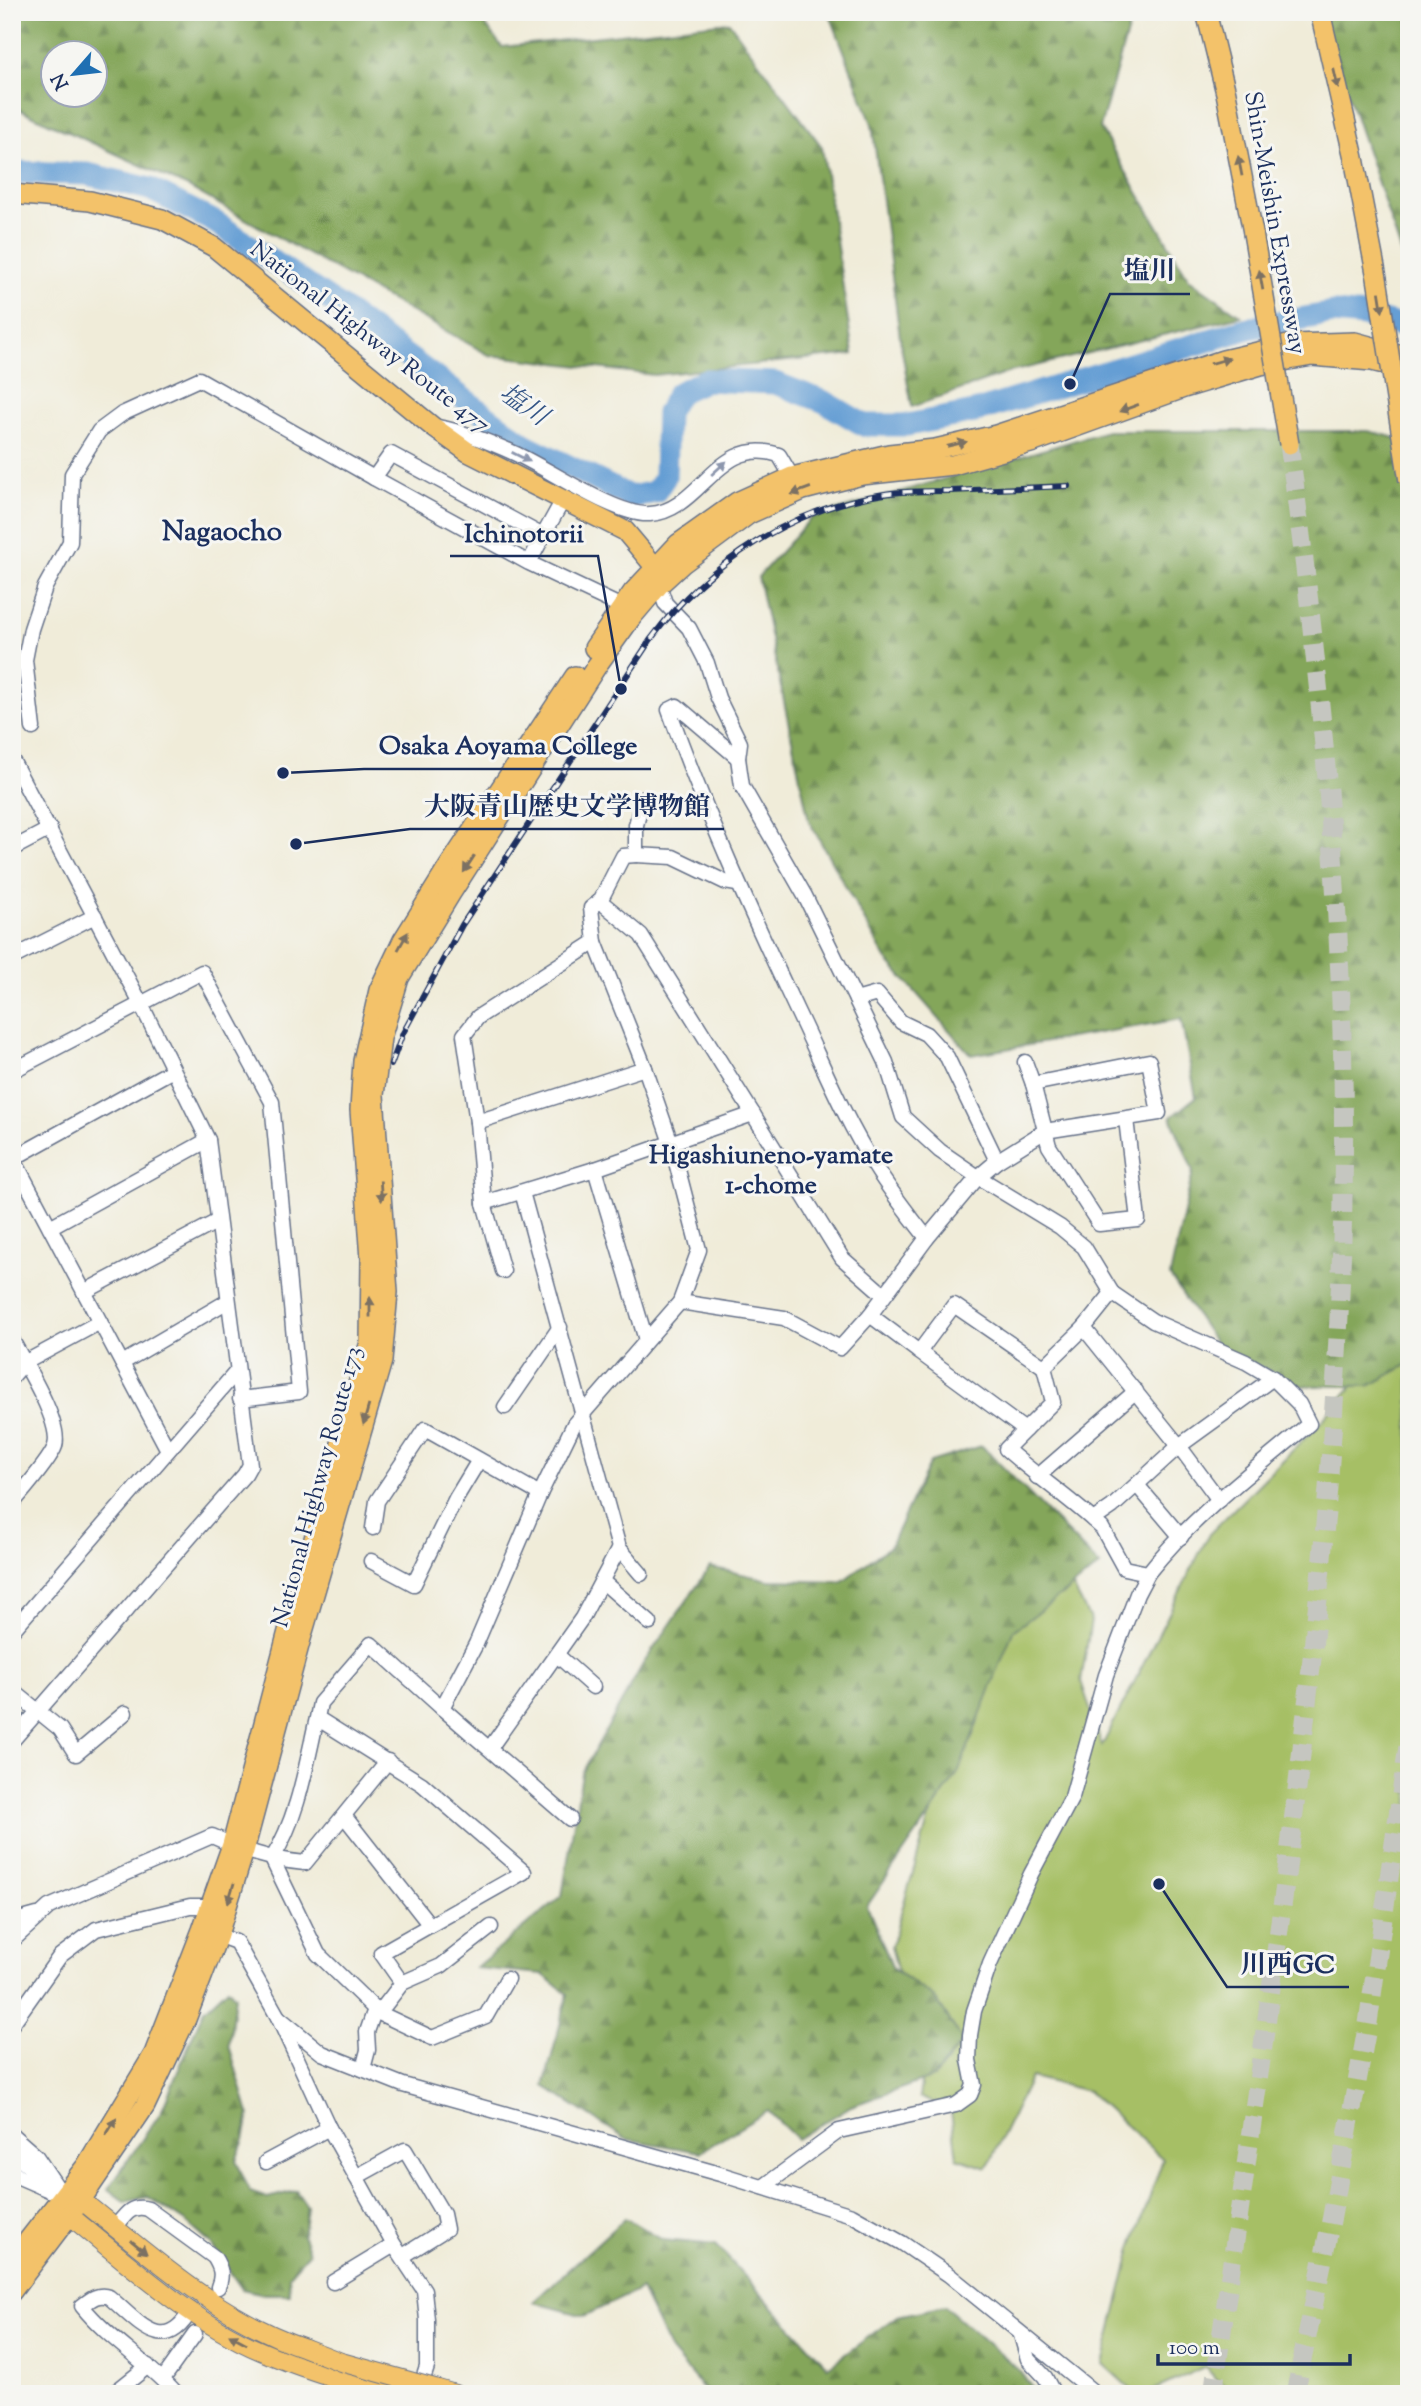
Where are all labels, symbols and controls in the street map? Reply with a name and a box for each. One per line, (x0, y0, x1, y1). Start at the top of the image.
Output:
north arrow (38, 38, 108, 108)
text: N (46, 68, 77, 94)
one-way arrow (1330, 68, 1341, 90)
street label: Shin-Meishin Expressway (1234, 89, 1314, 357)
one-way arrow (1235, 155, 1246, 177)
street label: National Highway Route 477 (242, 233, 496, 443)
callout: 塩川 (1110, 247, 1190, 294)
text: 塩川 (1124, 254, 1176, 291)
one-way arrow (1255, 269, 1266, 291)
one-way arrow (1376, 291, 1387, 313)
one-way arrow (1210, 356, 1231, 366)
water label: 塩川 (491, 376, 557, 438)
one-way arrow (1118, 403, 1139, 414)
one-way arrow (946, 439, 968, 450)
one-way arrow (511, 451, 531, 462)
one-way arrow (710, 460, 728, 476)
one-way arrow (791, 486, 812, 497)
callout: Ichinotorii (450, 509, 598, 556)
district label: Nagaocho (162, 513, 282, 553)
text: Ichinotorii (464, 517, 584, 554)
callout: Osaka Aoyama College (364, 722, 651, 769)
text: Osaka Aoyama College (379, 729, 637, 766)
callout: 大阪青山歴史文学博物館 (410, 782, 724, 829)
text: 大阪青山歴史文学博物館 (424, 790, 710, 827)
one-way arrow (463, 854, 476, 874)
one-way arrow (397, 931, 409, 950)
district label: Higashiuneno-yamate 1-chome (649, 1138, 893, 1205)
one-way arrow (376, 1180, 387, 1202)
one-way arrow (364, 1296, 376, 1318)
street label: National Highway Route 173 (264, 1343, 372, 1631)
one-way arrow (361, 1405, 371, 1426)
one-way arrow (225, 1883, 235, 1904)
callout: 川西GC (1227, 1940, 1349, 1987)
text: 川西GC (1241, 1948, 1335, 1985)
one-way arrow (104, 2118, 117, 2137)
one-way arrow (129, 2239, 147, 2254)
scale bar (1158, 2322, 1351, 2366)
one-way arrow (228, 2333, 248, 2345)
text: 100 m (1169, 2334, 1220, 2364)

